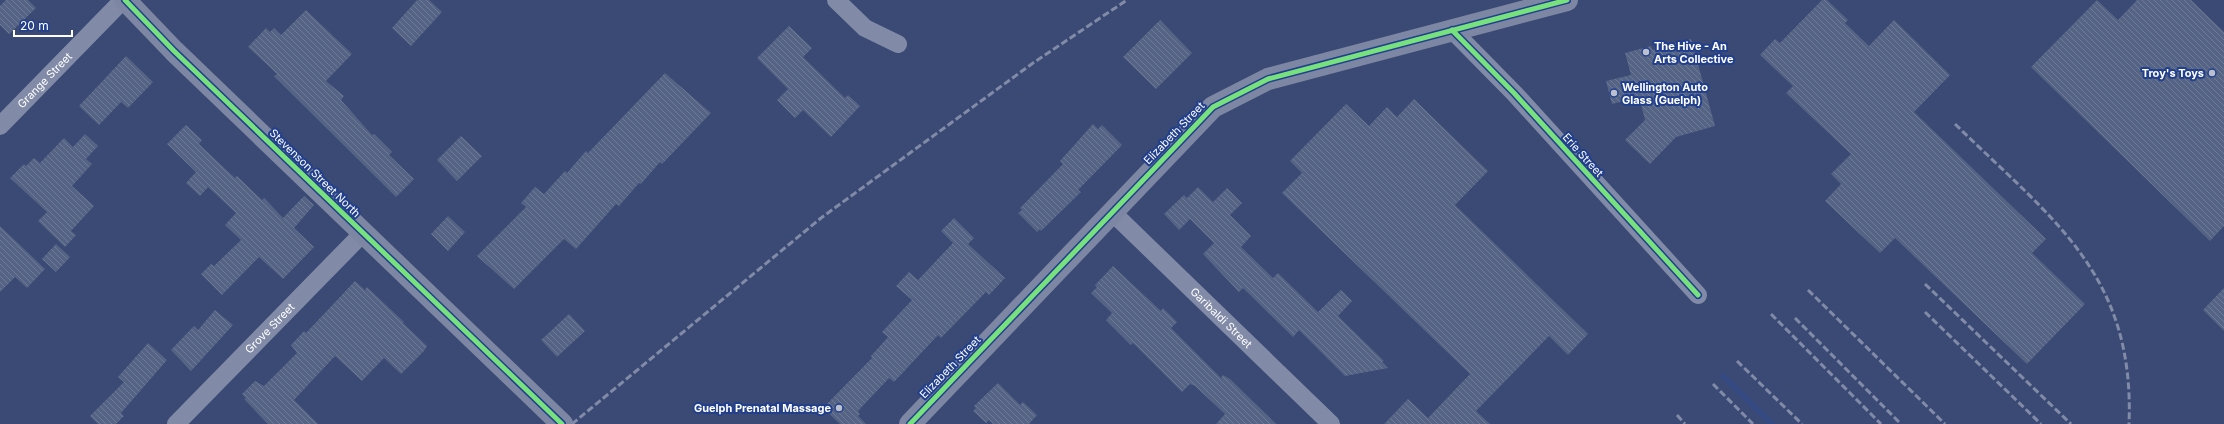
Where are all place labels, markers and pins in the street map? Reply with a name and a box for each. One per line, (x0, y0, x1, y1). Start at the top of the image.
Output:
place label: The Hive - An Arts Collective (1654, 39, 1734, 66)
marker: The Hive - An Arts Collective (1641, 47, 1651, 57)
place label: Troy's Toys (2142, 66, 2204, 80)
marker: Troy's Toys (2207, 68, 2217, 78)
place label: Wellington Auto Glass (Guelph) (1622, 80, 1708, 107)
marker: Wellington Auto Glass (Guelph) (1609, 88, 1619, 98)
place label: Guelph Prenatal Massage (694, 401, 831, 415)
marker: Guelph Prenatal Massage (834, 403, 844, 413)

